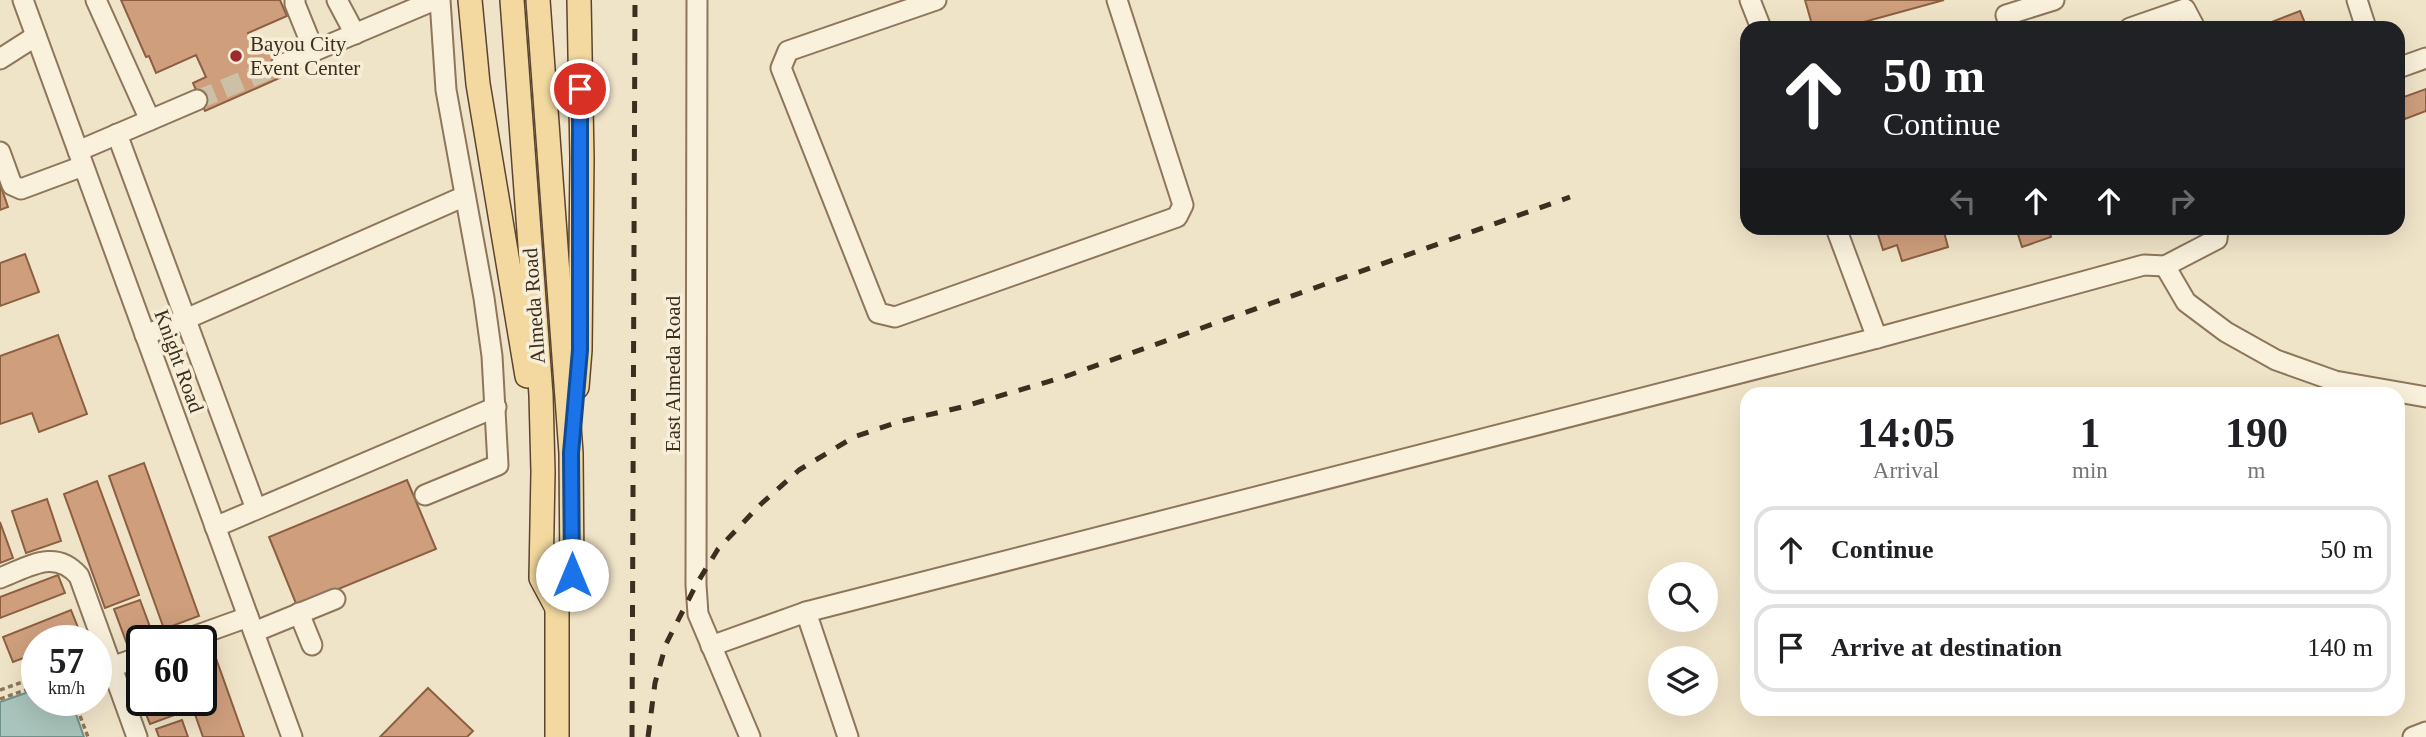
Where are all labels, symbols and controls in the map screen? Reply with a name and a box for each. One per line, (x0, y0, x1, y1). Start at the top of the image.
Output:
place label: Bayou City Event Center (250, 32, 360, 80)
marker: Bayou City Event Center (228, 48, 244, 64)
text: 50 m (1883, 48, 1985, 103)
icon: ahead (1768, 49, 1859, 140)
pin (550, 59, 610, 119)
icon: arrive (561, 70, 599, 108)
text: Continue (1883, 106, 2000, 142)
icon: left (1944, 182, 1982, 220)
icon: ahead (2017, 182, 2055, 220)
icon: ahead (2090, 182, 2128, 220)
icon: right (2163, 182, 2201, 220)
street label: Almeda Road (518, 247, 550, 365)
street label: East Almeda Road (661, 295, 685, 452)
street label: Knight Road (149, 306, 209, 416)
text: 14:05 (1857, 410, 1955, 456)
text: 1 (2079, 410, 2100, 456)
text: 190 (2225, 410, 2288, 456)
text: Arrival (1873, 458, 1939, 483)
text: min (2072, 458, 2108, 483)
text: m (2247, 458, 2265, 483)
icon: ahead (1772, 531, 1810, 569)
text: Continue (1831, 535, 1934, 564)
text: 50 m (2320, 535, 2373, 564)
position arrow (535, 538, 609, 612)
map controls (1648, 562, 1718, 716)
button: search (1648, 562, 1718, 632)
speed limit sign: 60 (126, 625, 217, 716)
icon: arrive (1772, 629, 1810, 667)
text: Arrive at destination (1831, 633, 2062, 662)
text: 140 m (2307, 633, 2373, 662)
text: 57 (49, 642, 84, 681)
button: layers (1648, 646, 1718, 716)
text: km/h (48, 678, 85, 698)

